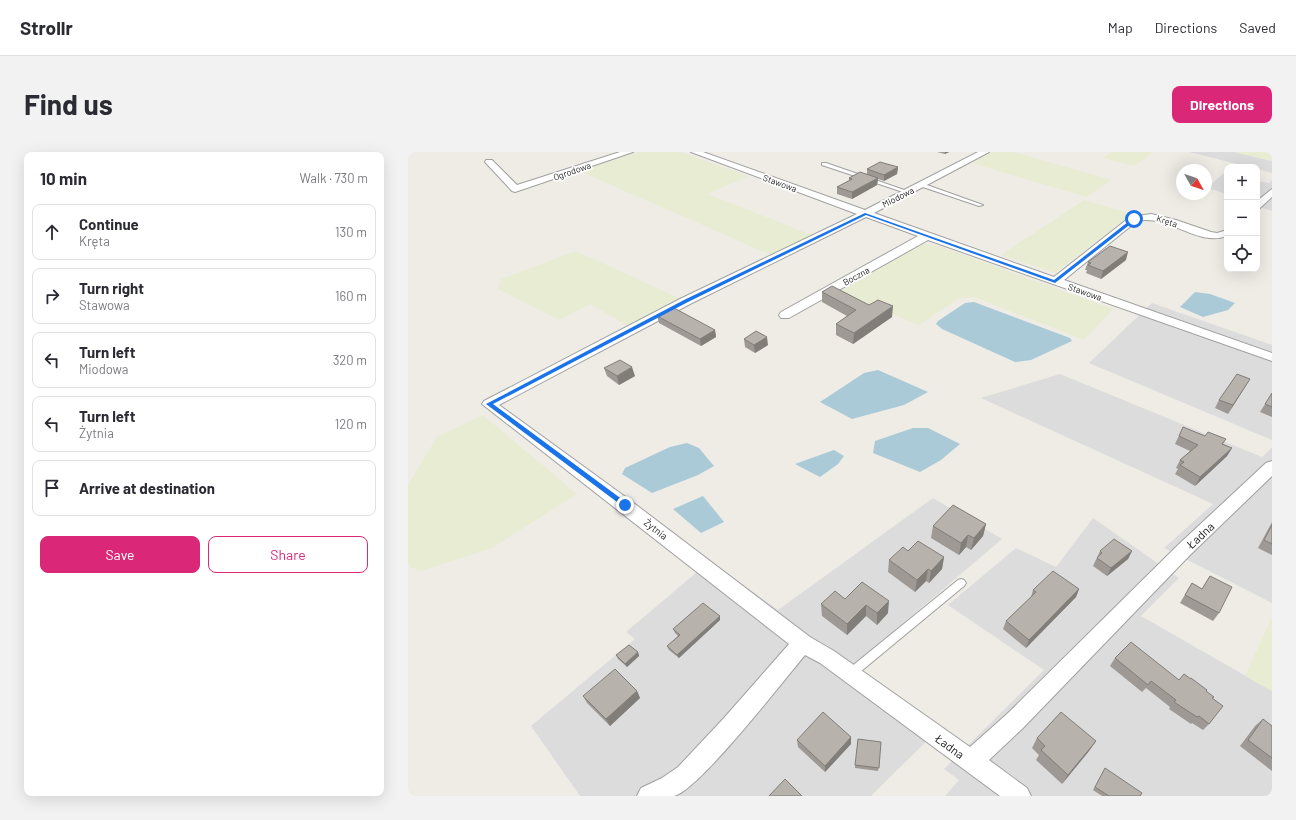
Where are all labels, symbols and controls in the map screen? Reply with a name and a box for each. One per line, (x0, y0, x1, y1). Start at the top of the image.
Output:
text: Strollr (20, 16, 73, 39)
text: Map (1108, 19, 1133, 36)
text: Directions (1155, 19, 1217, 36)
text: Saved (1239, 19, 1276, 36)
button: Directions (1172, 86, 1272, 123)
text: Find us (24, 87, 113, 121)
street label: Ogrodowa (552, 159, 592, 183)
north arrow (1176, 164, 1212, 200)
map controls (1224, 164, 1260, 272)
button: + (1224, 164, 1260, 200)
text: 10 min (40, 168, 87, 188)
text: Walk · 730 m (300, 170, 368, 186)
street label: Stawowa (762, 172, 798, 194)
street label: Miodowa (880, 184, 916, 210)
button: − (1224, 200, 1260, 236)
route start (1125, 210, 1143, 228)
street label: Kręta (1155, 212, 1179, 230)
text: Continue (79, 215, 139, 233)
icon: ahead (41, 221, 63, 243)
text: 130 m (335, 224, 367, 240)
text: Kręta (79, 233, 110, 249)
button: locate (1224, 236, 1260, 272)
street label: Boczna (841, 264, 871, 288)
text: Turn right (79, 279, 144, 297)
street label: Stawowa (1067, 281, 1103, 303)
icon: right (41, 285, 63, 307)
text: 160 m (335, 288, 367, 304)
text: Stawowa (79, 297, 130, 313)
text: Turn left (79, 343, 135, 361)
icon: left (41, 349, 63, 371)
text: 320 m (333, 352, 367, 368)
text: Miodowa (79, 361, 129, 377)
text: Turn left (79, 407, 135, 425)
icon: left (41, 413, 63, 435)
text: 120 m (335, 416, 367, 432)
text: Żytnia (79, 425, 114, 441)
icon: arrive (41, 477, 63, 499)
text: Arrive at destination (79, 479, 215, 497)
route end (616, 496, 634, 514)
street label: Żytnia (642, 516, 670, 542)
street label: Ładna (1183, 519, 1217, 552)
button: Save (40, 536, 200, 573)
button: Share (208, 536, 368, 573)
street label: Ładna (932, 730, 967, 761)

